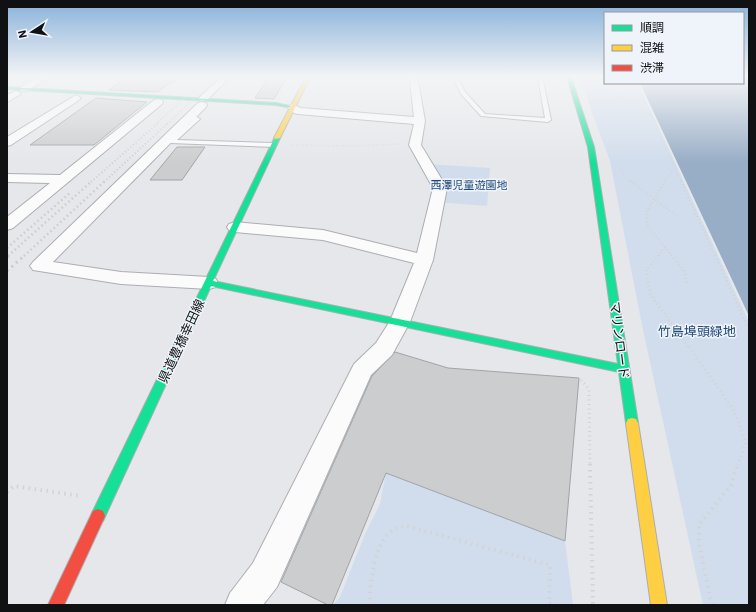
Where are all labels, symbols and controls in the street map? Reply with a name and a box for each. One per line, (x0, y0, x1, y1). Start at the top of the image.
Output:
north arrow (12, 12, 52, 52)
legend (604, 12, 744, 84)
text: 順調 (640, 20, 664, 35)
text: N (15, 29, 30, 39)
text: 混雑 (640, 40, 664, 55)
text: 渋滞 (640, 60, 664, 75)
park label: 西澤児童遊園地 (431, 178, 508, 192)
street label: 県道豊橋幸田線 (155, 296, 208, 386)
street label: マリンロード (606, 300, 633, 380)
park label: 竹島埠頭緑地 (658, 323, 736, 340)

